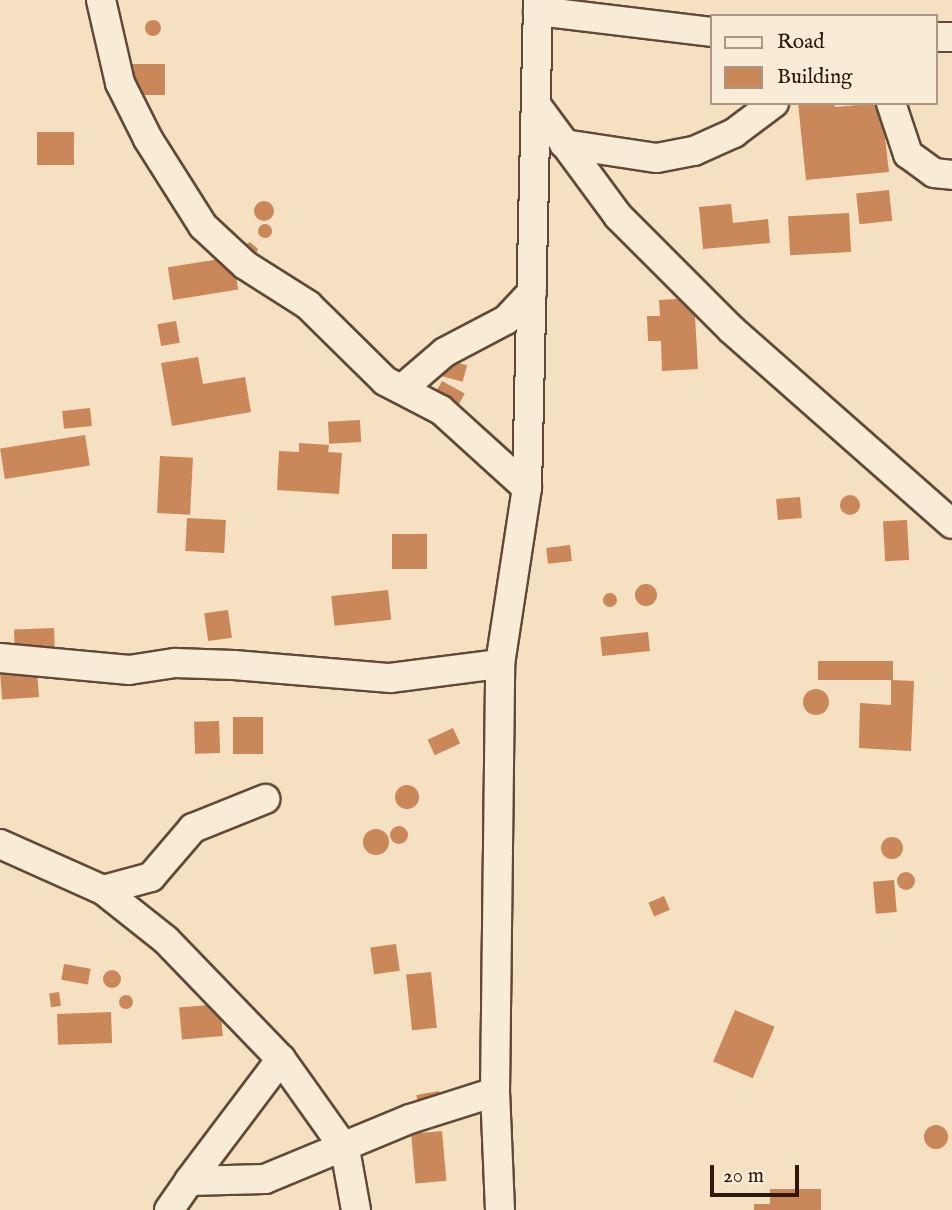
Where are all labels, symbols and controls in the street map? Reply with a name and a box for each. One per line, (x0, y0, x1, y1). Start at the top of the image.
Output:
legend (710, 14, 938, 105)
text: Road (777, 29, 824, 56)
text: Building (777, 64, 852, 91)
scale bar (714, 1150, 803, 1194)
text: 20 m (723, 1163, 764, 1190)

